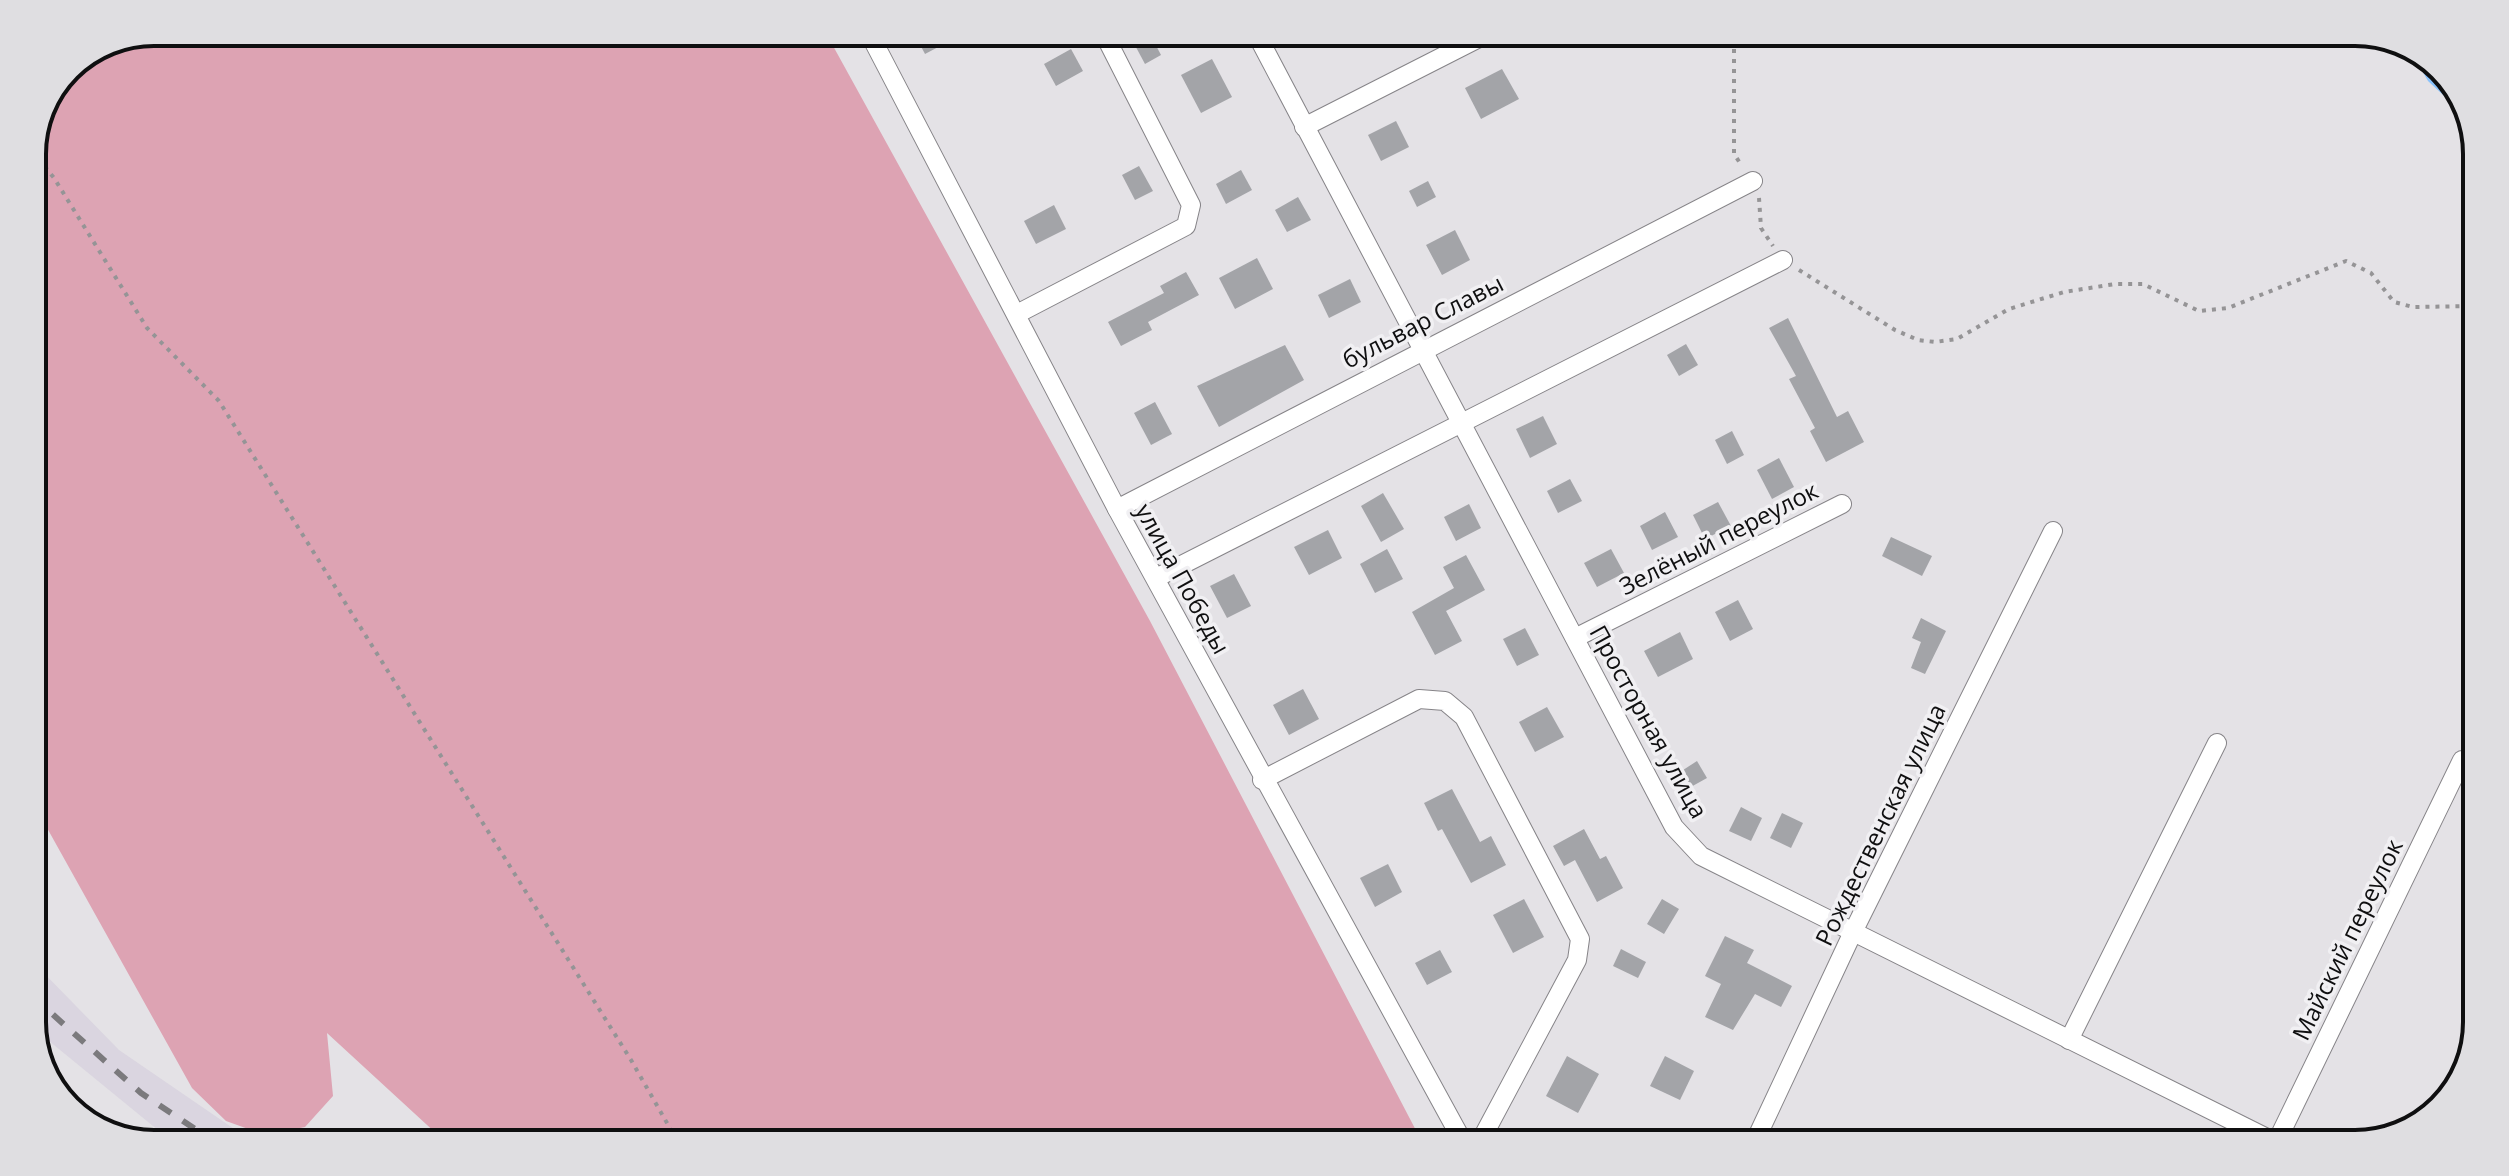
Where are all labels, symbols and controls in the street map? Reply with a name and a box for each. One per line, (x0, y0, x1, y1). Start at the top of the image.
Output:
street label: бульвар Славы (1336, 266, 1508, 375)
street label: Зелёный переулок (1613, 473, 1824, 602)
street label: улица Победы (1128, 497, 1238, 660)
street label: Просторная улица (1583, 619, 1716, 824)
street label: Рождественская улица (1807, 698, 1953, 951)
street label: Майский переулок (2284, 833, 2410, 1045)

